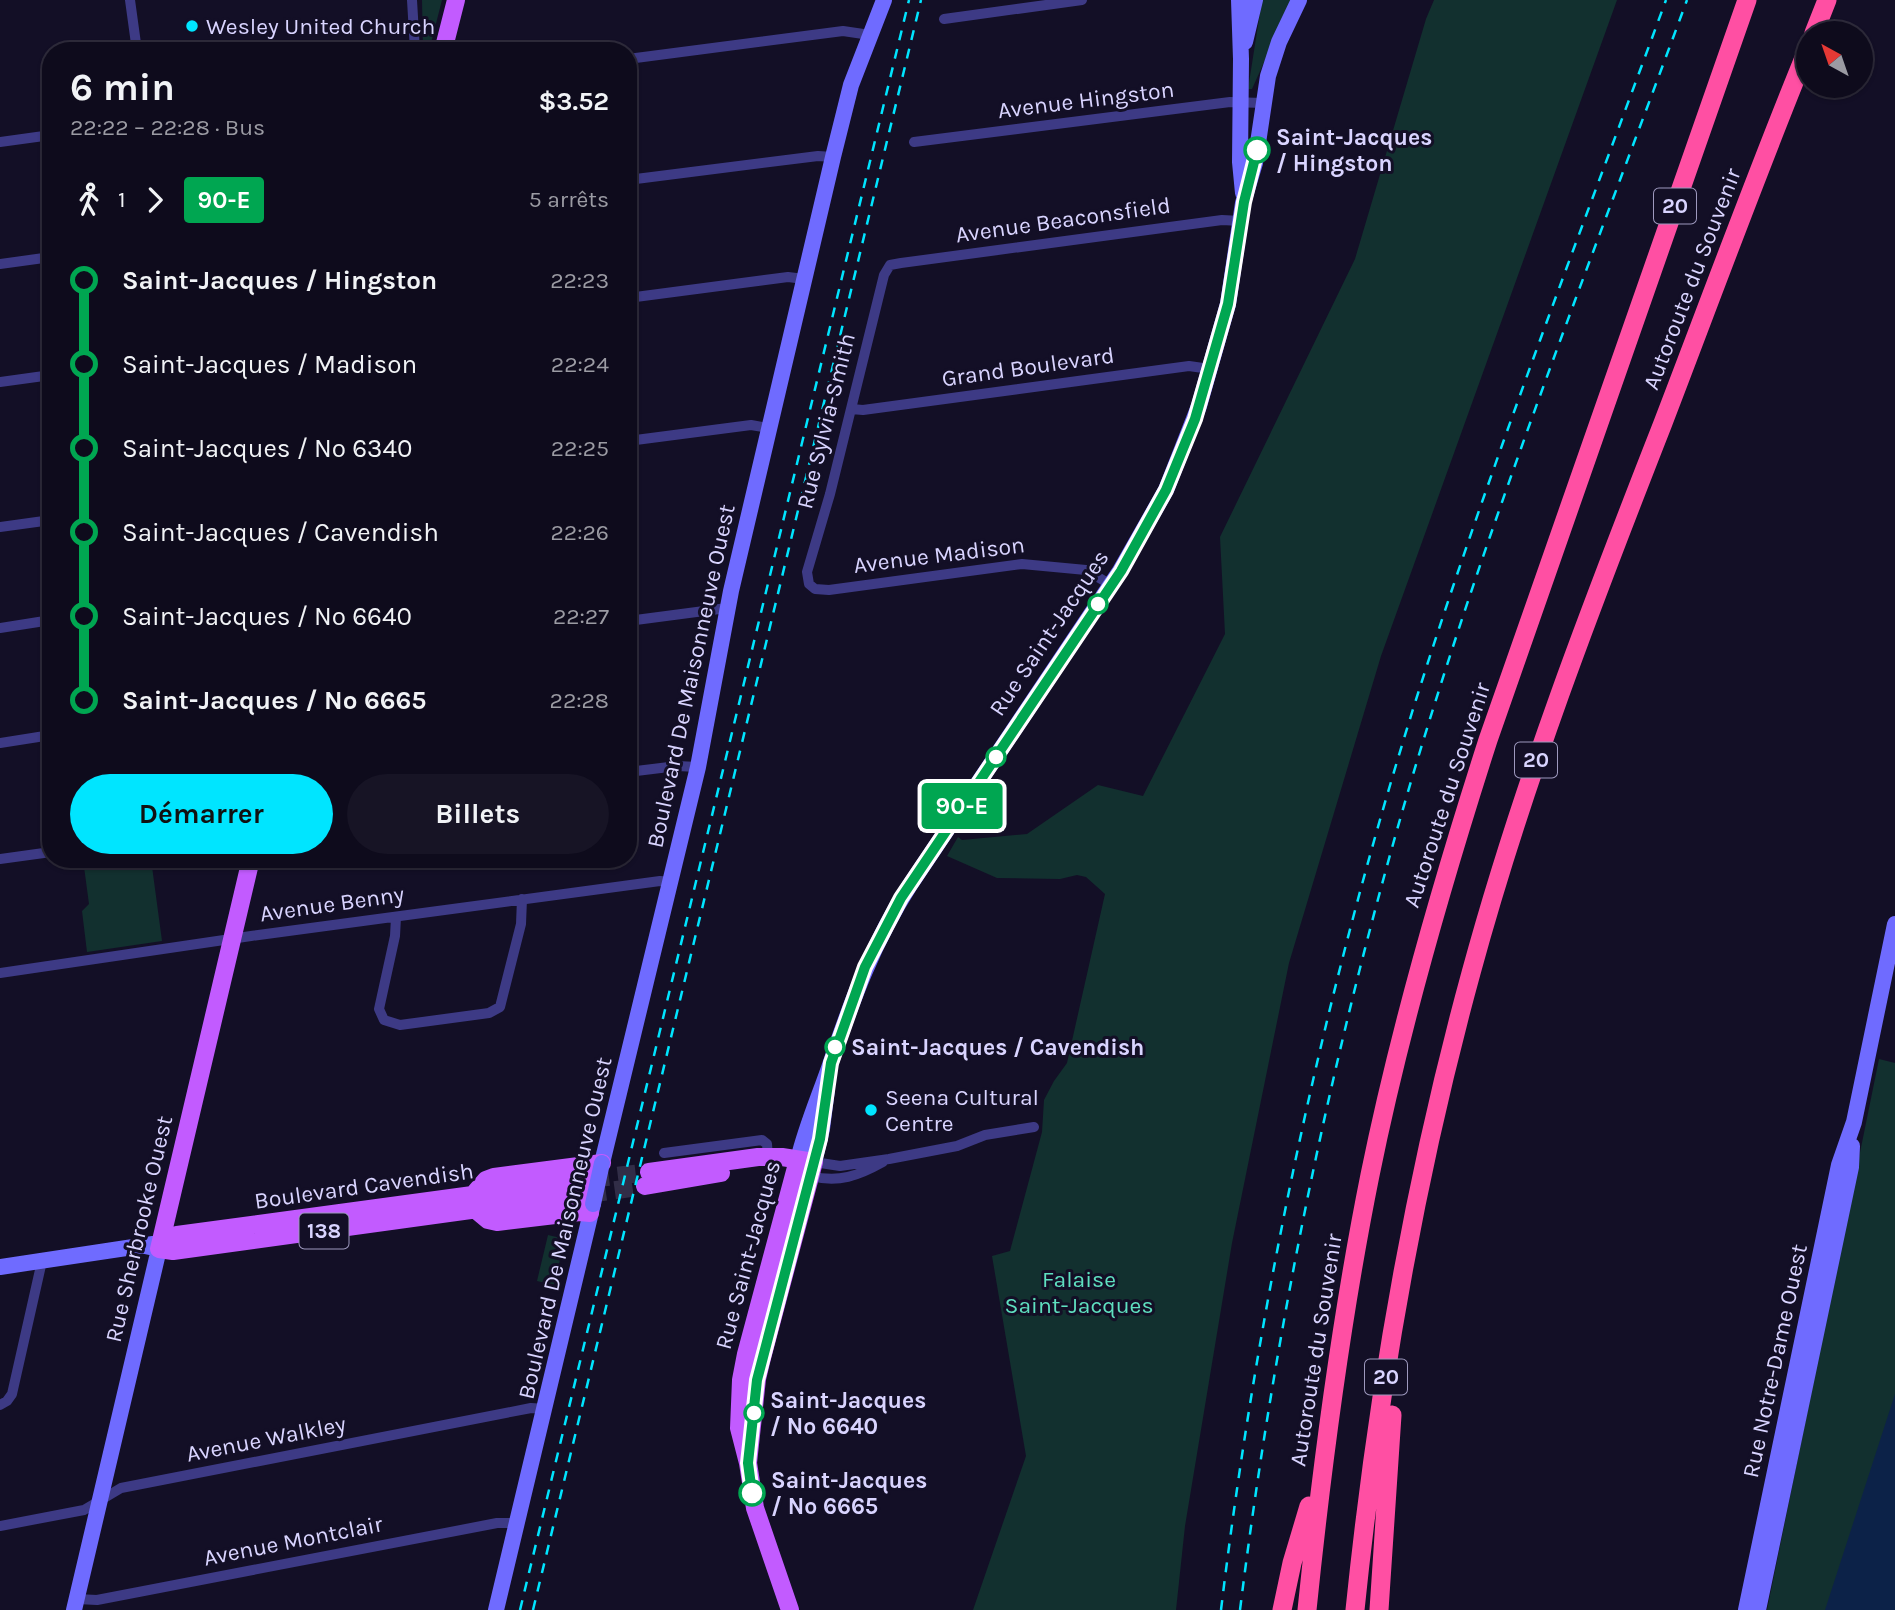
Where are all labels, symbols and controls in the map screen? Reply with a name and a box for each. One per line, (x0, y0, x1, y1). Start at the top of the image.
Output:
place label: Wesley United Church (206, 13, 435, 40)
marker: Wesley United Church (184, 18, 200, 34)
north arrow (1796, 21, 1872, 98)
map controls (1796, 21, 1873, 98)
text: 6 min (70, 65, 175, 110)
street label: Avenue Hingston (996, 76, 1176, 124)
text: $3.52 (538, 86, 609, 117)
text: 22:22 – 22:28 · Bus (70, 114, 265, 141)
place label: Saint-Jacques / Hingston (1276, 124, 1432, 177)
marker: Saint-Jacques / Hingston (1244, 137, 1270, 163)
street label: Autoroute du Souvenir (1637, 164, 1747, 393)
icon: walk (70, 181, 108, 219)
icon: forward (136, 181, 174, 219)
text: 1 (118, 186, 126, 213)
text: 90-E (198, 186, 250, 214)
text: 5 arrêts (529, 186, 609, 213)
road number: 20 (1654, 188, 1696, 224)
street label: Avenue Beaconsfield (954, 192, 1172, 248)
text: Saint-Jacques / Hingston (122, 265, 437, 296)
text: 22:23 (550, 267, 609, 294)
street label: Rue Sylvia-Smith (791, 330, 861, 512)
street label: Grand Boulevard (940, 342, 1116, 392)
text: Saint-Jacques / Madison (122, 349, 417, 380)
text: 22:24 (551, 351, 609, 378)
text: Saint-Jacques / No 6340 (122, 433, 412, 464)
text: 22:25 (551, 435, 609, 462)
street label: Boulevard De Maisonneuve Ouest (641, 501, 741, 850)
text: Saint-Jacques / Cavendish (122, 517, 439, 548)
text: 22:26 (551, 519, 609, 546)
street label: Avenue Madison (852, 531, 1026, 579)
street label: Rue Saint-Jacques (983, 545, 1115, 721)
unlabelled marker (1088, 594, 1108, 614)
text: Saint-Jacques / No 6640 (122, 601, 412, 632)
text: 22:27 (553, 603, 609, 630)
street label: Autoroute du Souvenir (1398, 678, 1496, 911)
text: Saint-Jacques / No 6665 (122, 685, 426, 716)
text: 22:28 (550, 687, 609, 714)
road number: 20 (1515, 742, 1557, 778)
unlabelled marker (986, 747, 1006, 767)
button: Démarrer (70, 774, 333, 854)
button: Billets (347, 774, 609, 854)
line badge: 90-E (913, 783, 1011, 829)
text: 90-E (936, 792, 988, 820)
street label: Avenue Benny (258, 880, 406, 928)
place label: Saint-Jacques / Cavendish (851, 1034, 1144, 1061)
marker: Saint-Jacques / Cavendish (825, 1037, 845, 1057)
street label: Boulevard De Maisonneuve Ouest (512, 1054, 618, 1402)
place label: Seena Cultural Centre (885, 1084, 1039, 1137)
marker: Seena Cultural Centre (863, 1102, 879, 1118)
street label: Rue Sherbrooke Ouest (100, 1113, 178, 1345)
street label: Boulevard Cavendish (253, 1157, 475, 1215)
street label: Rue Saint-Jacques (710, 1158, 786, 1352)
road number: 138 (300, 1214, 348, 1248)
street label: Autoroute du Souvenir (1284, 1231, 1348, 1468)
street label: Rue Notre-Dame Ouest (1737, 1241, 1813, 1480)
park label: Falaise Saint-Jacques (1004, 1266, 1154, 1319)
road number: 20 (1365, 1360, 1407, 1394)
place label: Saint-Jacques / No 6640 (770, 1387, 926, 1440)
marker: Saint-Jacques / No 6640 (744, 1403, 764, 1423)
street label: Avenue Walkley (184, 1410, 348, 1468)
place label: Saint-Jacques / No 6665 (771, 1467, 927, 1520)
marker: Saint-Jacques / No 6665 (739, 1480, 765, 1506)
street label: Avenue Montclair (201, 1510, 386, 1572)

